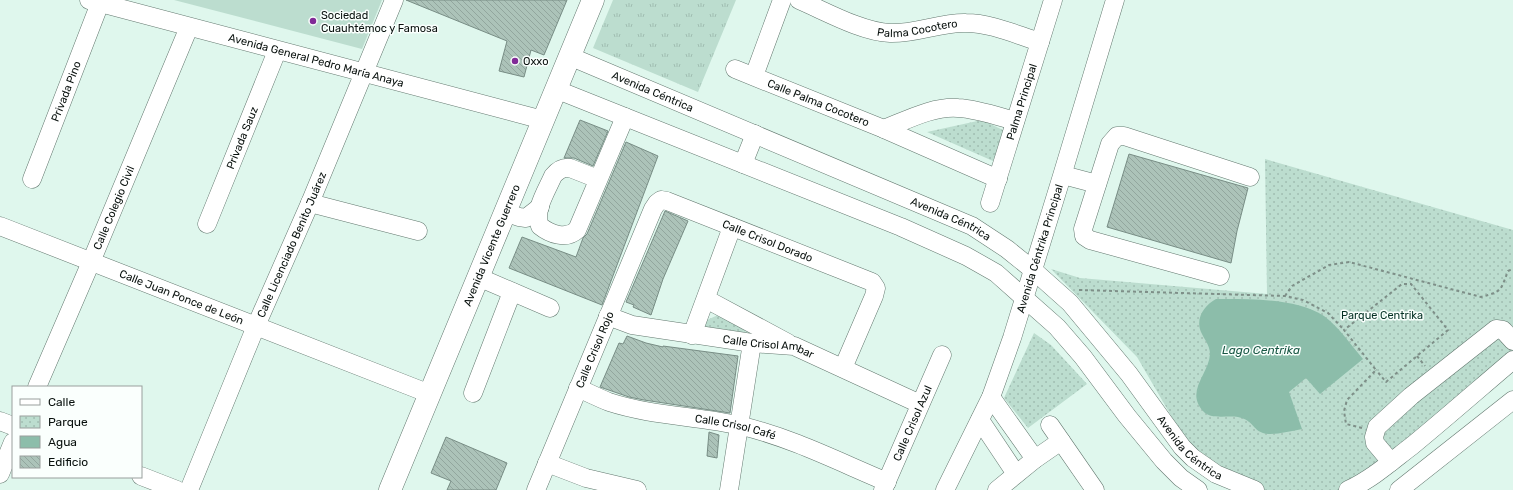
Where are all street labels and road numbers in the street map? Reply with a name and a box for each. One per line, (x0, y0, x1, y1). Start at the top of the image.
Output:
street label: Palma Cocotero (876, 17, 958, 40)
street label: Avenida General Pedro María Anaya (227, 31, 405, 89)
street label: Privada Pino (48, 59, 83, 123)
street label: Palma Principal (1004, 62, 1039, 141)
street label: Avenida Céntrica (610, 68, 696, 114)
street label: Calle Palma Cocotero (766, 76, 871, 129)
street label: Privada Sauz (223, 104, 260, 171)
street label: Calle Colegio Civil (90, 164, 137, 252)
street label: Calle Licenciado Benito Juárez (254, 169, 329, 319)
street label: Avenida Vicente Guerrero (460, 182, 522, 308)
street label: Avenida Céntrika Principal (1014, 183, 1066, 315)
street label: Avenida Céntrica (909, 194, 993, 243)
street label: Calle Crisol Dorado (721, 217, 815, 265)
street label: Calle Juan Ponce de León (118, 267, 246, 327)
street label: Calle Crisol Rojo (573, 309, 616, 390)
street label: Calle Crisol Ambar (722, 332, 817, 361)
street label: Calle Crisol Azul (890, 383, 934, 463)
street label: Calle Crisol Café (694, 412, 778, 442)
street label: Avenida Céntrica (1155, 413, 1224, 482)

